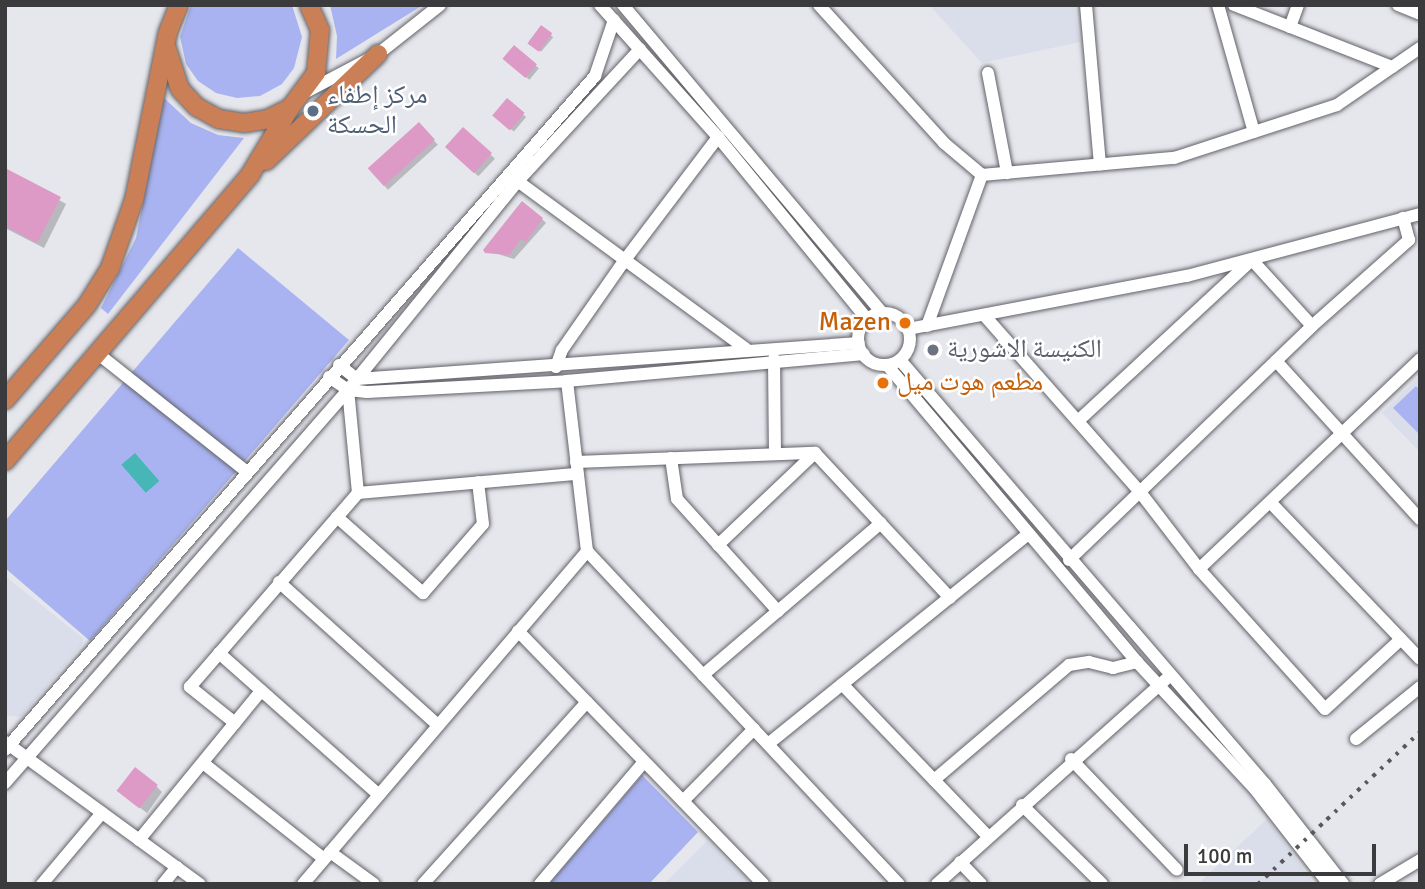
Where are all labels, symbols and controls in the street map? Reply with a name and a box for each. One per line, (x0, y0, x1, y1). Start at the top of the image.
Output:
place label: مركز إطفاء الحسكة (327, 80, 428, 142)
marker: مركز إطفاء الحسكة (305, 103, 321, 119)
place label: Mazen (818, 307, 891, 339)
marker: Mazen (897, 315, 913, 331)
place label: الكنيسة الاشورية (947, 334, 1102, 366)
marker: الكنيسة الاشورية (925, 342, 941, 358)
place label: مطعم هوت ميل (897, 367, 1043, 399)
marker: مطعم هوت ميل (875, 375, 891, 391)
scale bar (1187, 830, 1380, 874)
text: 100 m (1197, 843, 1252, 869)

